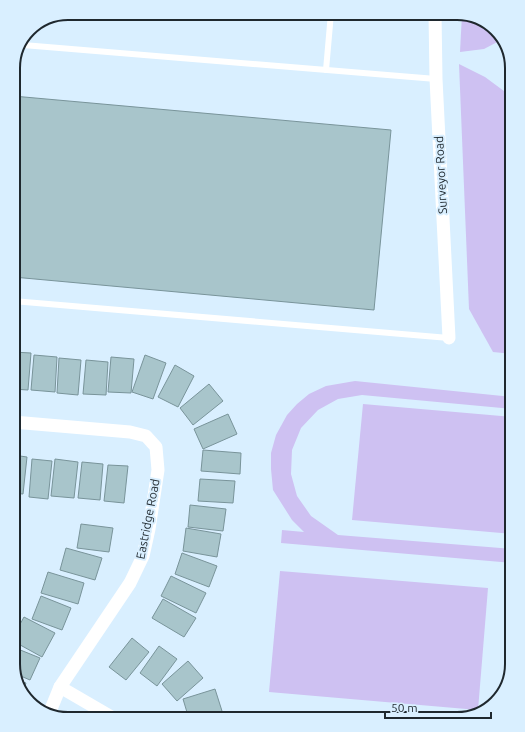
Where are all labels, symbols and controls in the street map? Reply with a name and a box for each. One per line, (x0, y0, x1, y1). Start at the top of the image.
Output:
street label: Surveyor Road (432, 136, 449, 214)
street label: Eastridge Road (133, 478, 162, 560)
scale bar (385, 694, 491, 720)
text: 50 m (391, 701, 418, 714)

